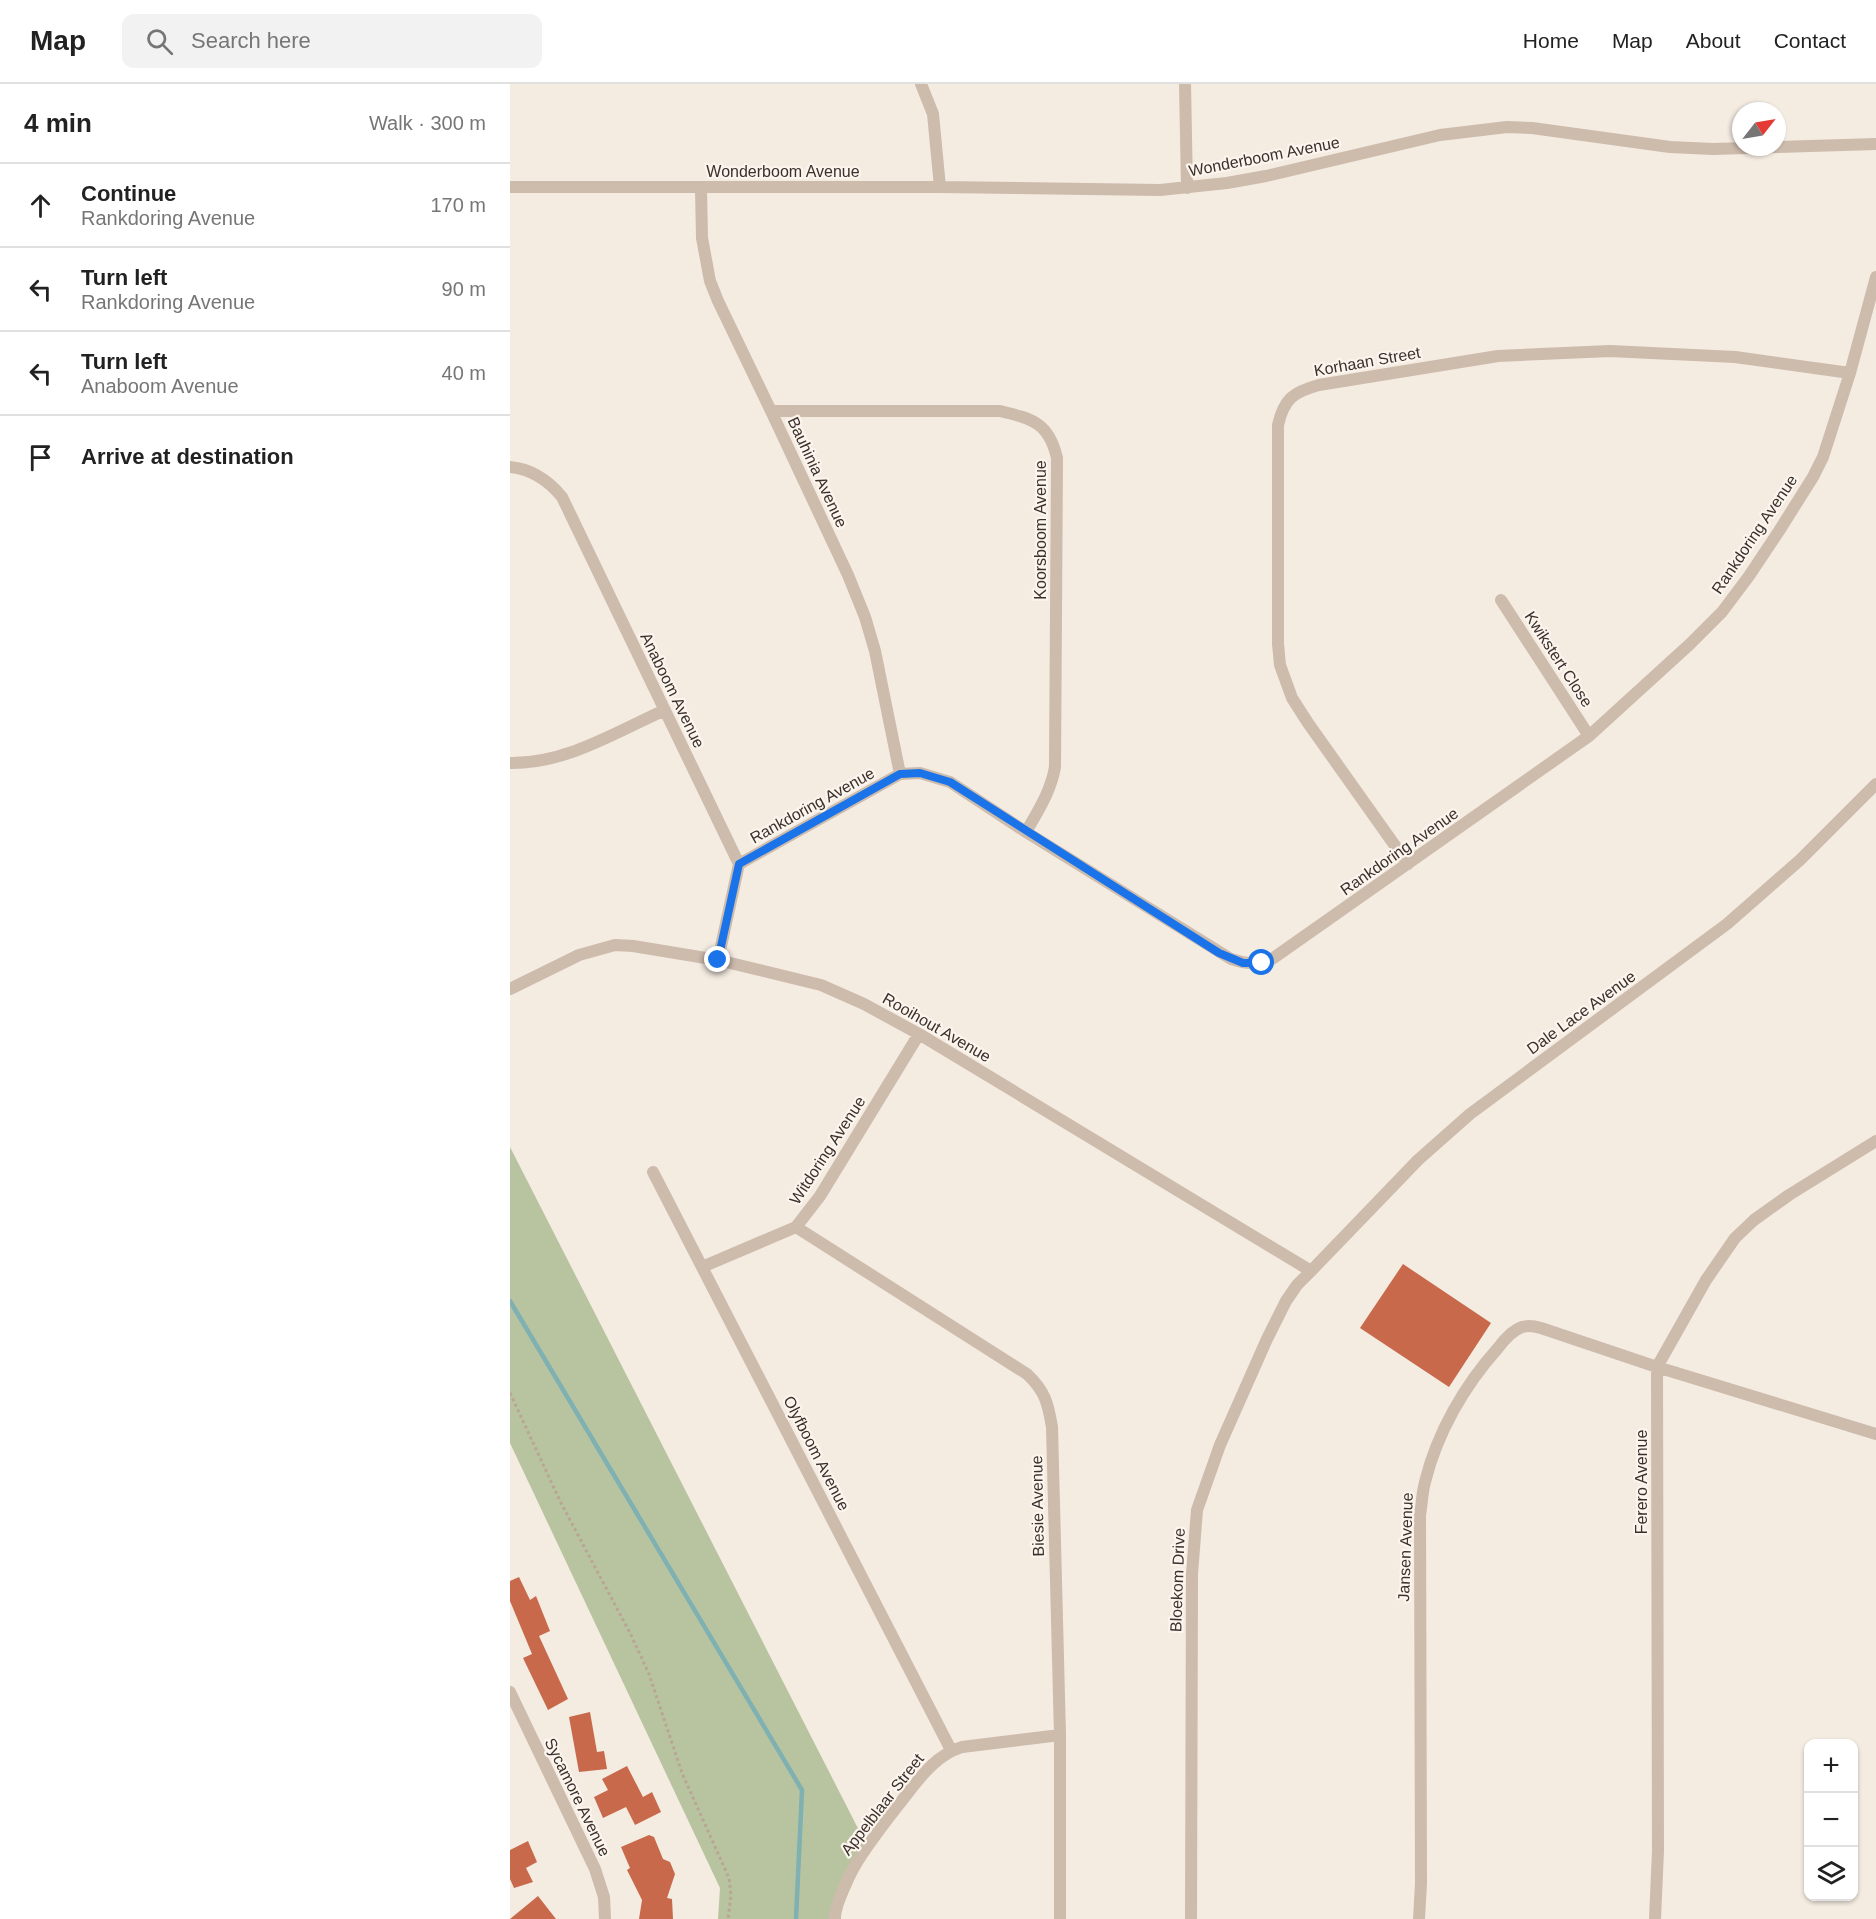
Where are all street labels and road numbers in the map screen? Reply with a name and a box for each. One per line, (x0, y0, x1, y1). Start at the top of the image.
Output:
street label: Wonderboom Avenue (1187, 134, 1341, 179)
street label: Wonderboom Avenue (706, 163, 860, 180)
street label: Korhaan Street (1313, 344, 1422, 379)
street label: Bauhinia Avenue (785, 414, 851, 530)
street label: Koorsboom Avenue (1032, 460, 1049, 600)
street label: Rankdoring Avenue (1708, 472, 1800, 597)
street label: Kwikstert Close (1521, 608, 1596, 710)
street label: Anaboom Avenue (637, 630, 708, 751)
street label: Rankdoring Avenue (747, 764, 877, 847)
street label: Rankdoring Avenue (1337, 804, 1461, 898)
street label: Dale Lace Avenue (1524, 967, 1639, 1057)
street label: Rooihout Avenue (880, 990, 994, 1065)
street label: Witdoring Avenue (786, 1093, 869, 1207)
street label: Olyfboom Avenue (780, 1393, 853, 1513)
street label: Ferero Avenue (1633, 1430, 1650, 1534)
street label: Biesie Avenue (1028, 1455, 1047, 1557)
street label: Jansen Avenue (1395, 1492, 1416, 1602)
street label: Bloekom Drive (1167, 1528, 1188, 1632)
street label: Sycamore Avenue (542, 1735, 614, 1859)
street label: Appelblaar Street (838, 1750, 927, 1858)

